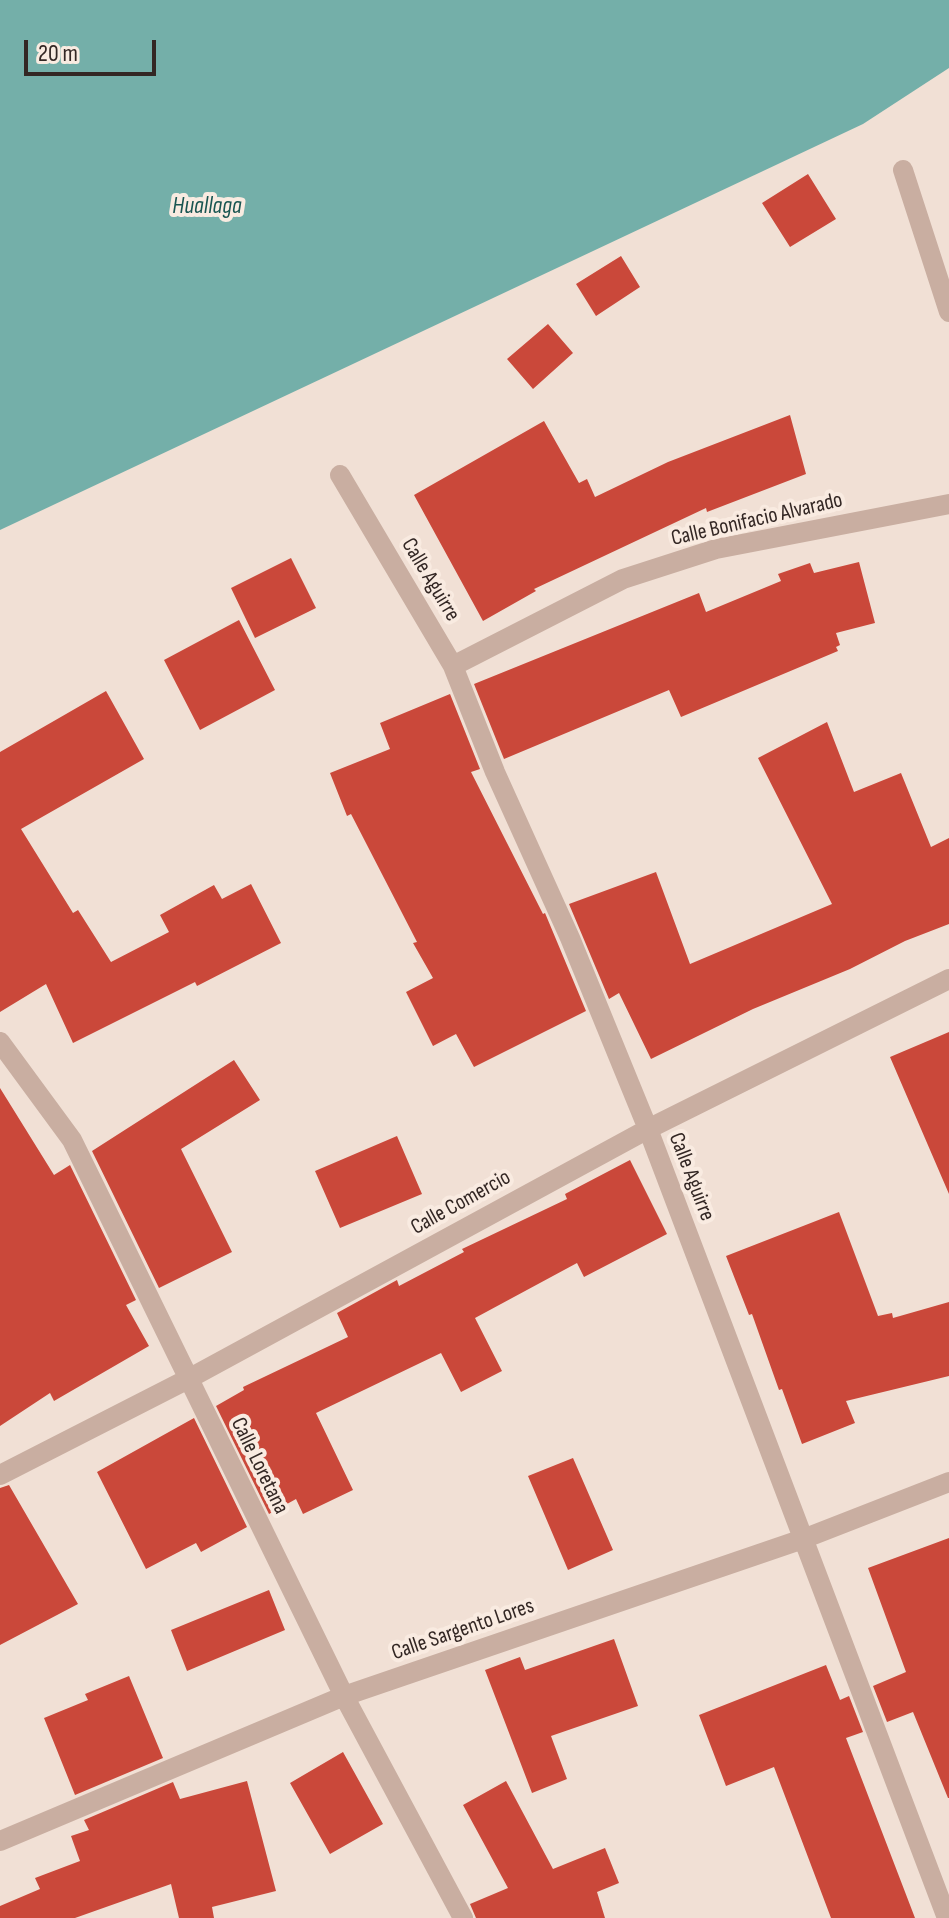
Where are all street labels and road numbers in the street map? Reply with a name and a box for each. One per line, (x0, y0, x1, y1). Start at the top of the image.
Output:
street label: Calle Bonifacio Alvarado (669, 487, 845, 553)
street label: Calle Aguirre (395, 534, 465, 626)
street label: Calle Aguirre (662, 1129, 720, 1225)
street label: Calle Comercio (407, 1165, 515, 1241)
street label: Calle Loretana (224, 1413, 294, 1519)
street label: Calle Sargento Lores (388, 1593, 538, 1667)

